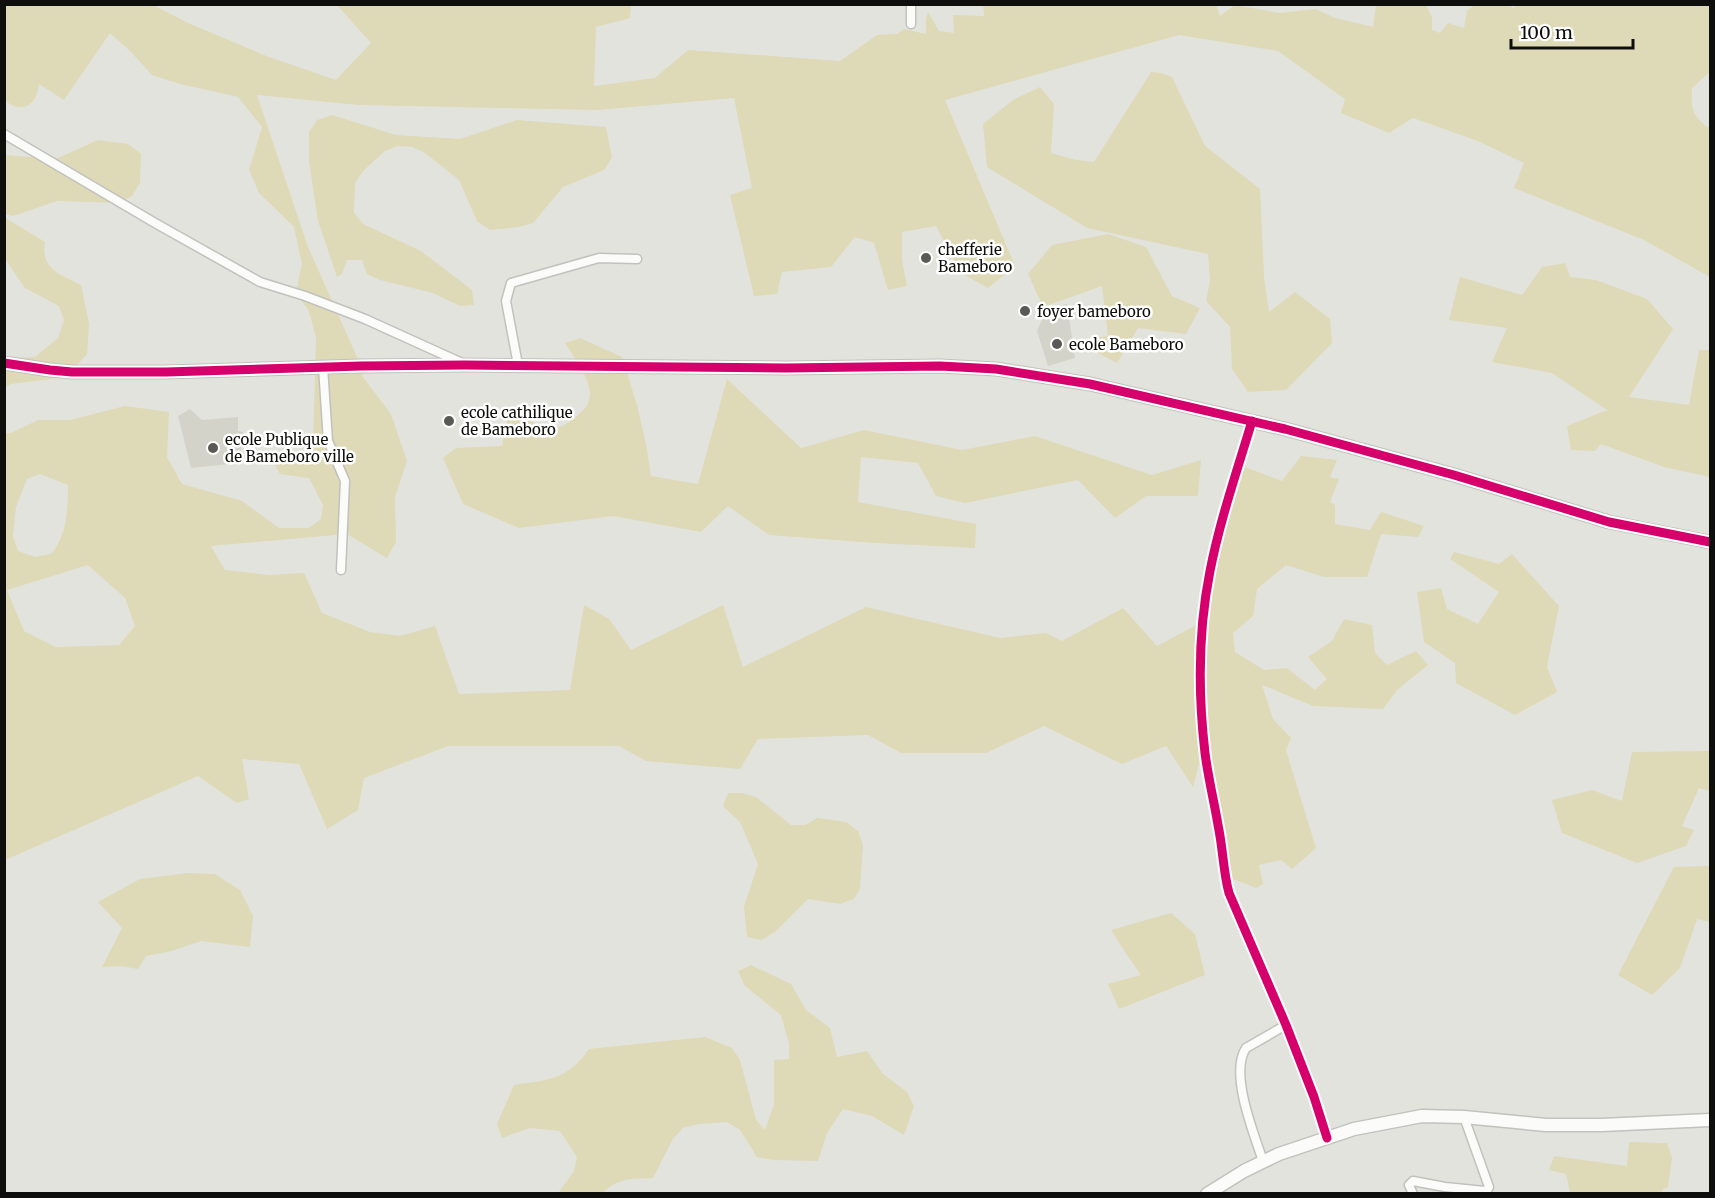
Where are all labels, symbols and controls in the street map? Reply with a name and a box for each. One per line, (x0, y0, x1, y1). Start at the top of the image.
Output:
scale bar (1511, 12, 1632, 50)
text: 100 m (1520, 21, 1573, 44)
place label: chefferie Bameboro (938, 240, 1012, 276)
marker: chefferie Bameboro (919, 251, 933, 265)
place label: foyer bameboro (1037, 302, 1151, 321)
marker: foyer bameboro (1018, 304, 1032, 318)
place label: ecole Bameboro (1069, 335, 1184, 354)
marker: ecole Bameboro (1050, 337, 1064, 351)
place label: ecole cathilique de Bameboro (461, 403, 573, 439)
marker: ecole cathilique de Bameboro (442, 414, 456, 428)
place label: ecole Publique de Bameboro ville (225, 430, 354, 466)
marker: ecole Publique de Bameboro ville (206, 441, 220, 455)

